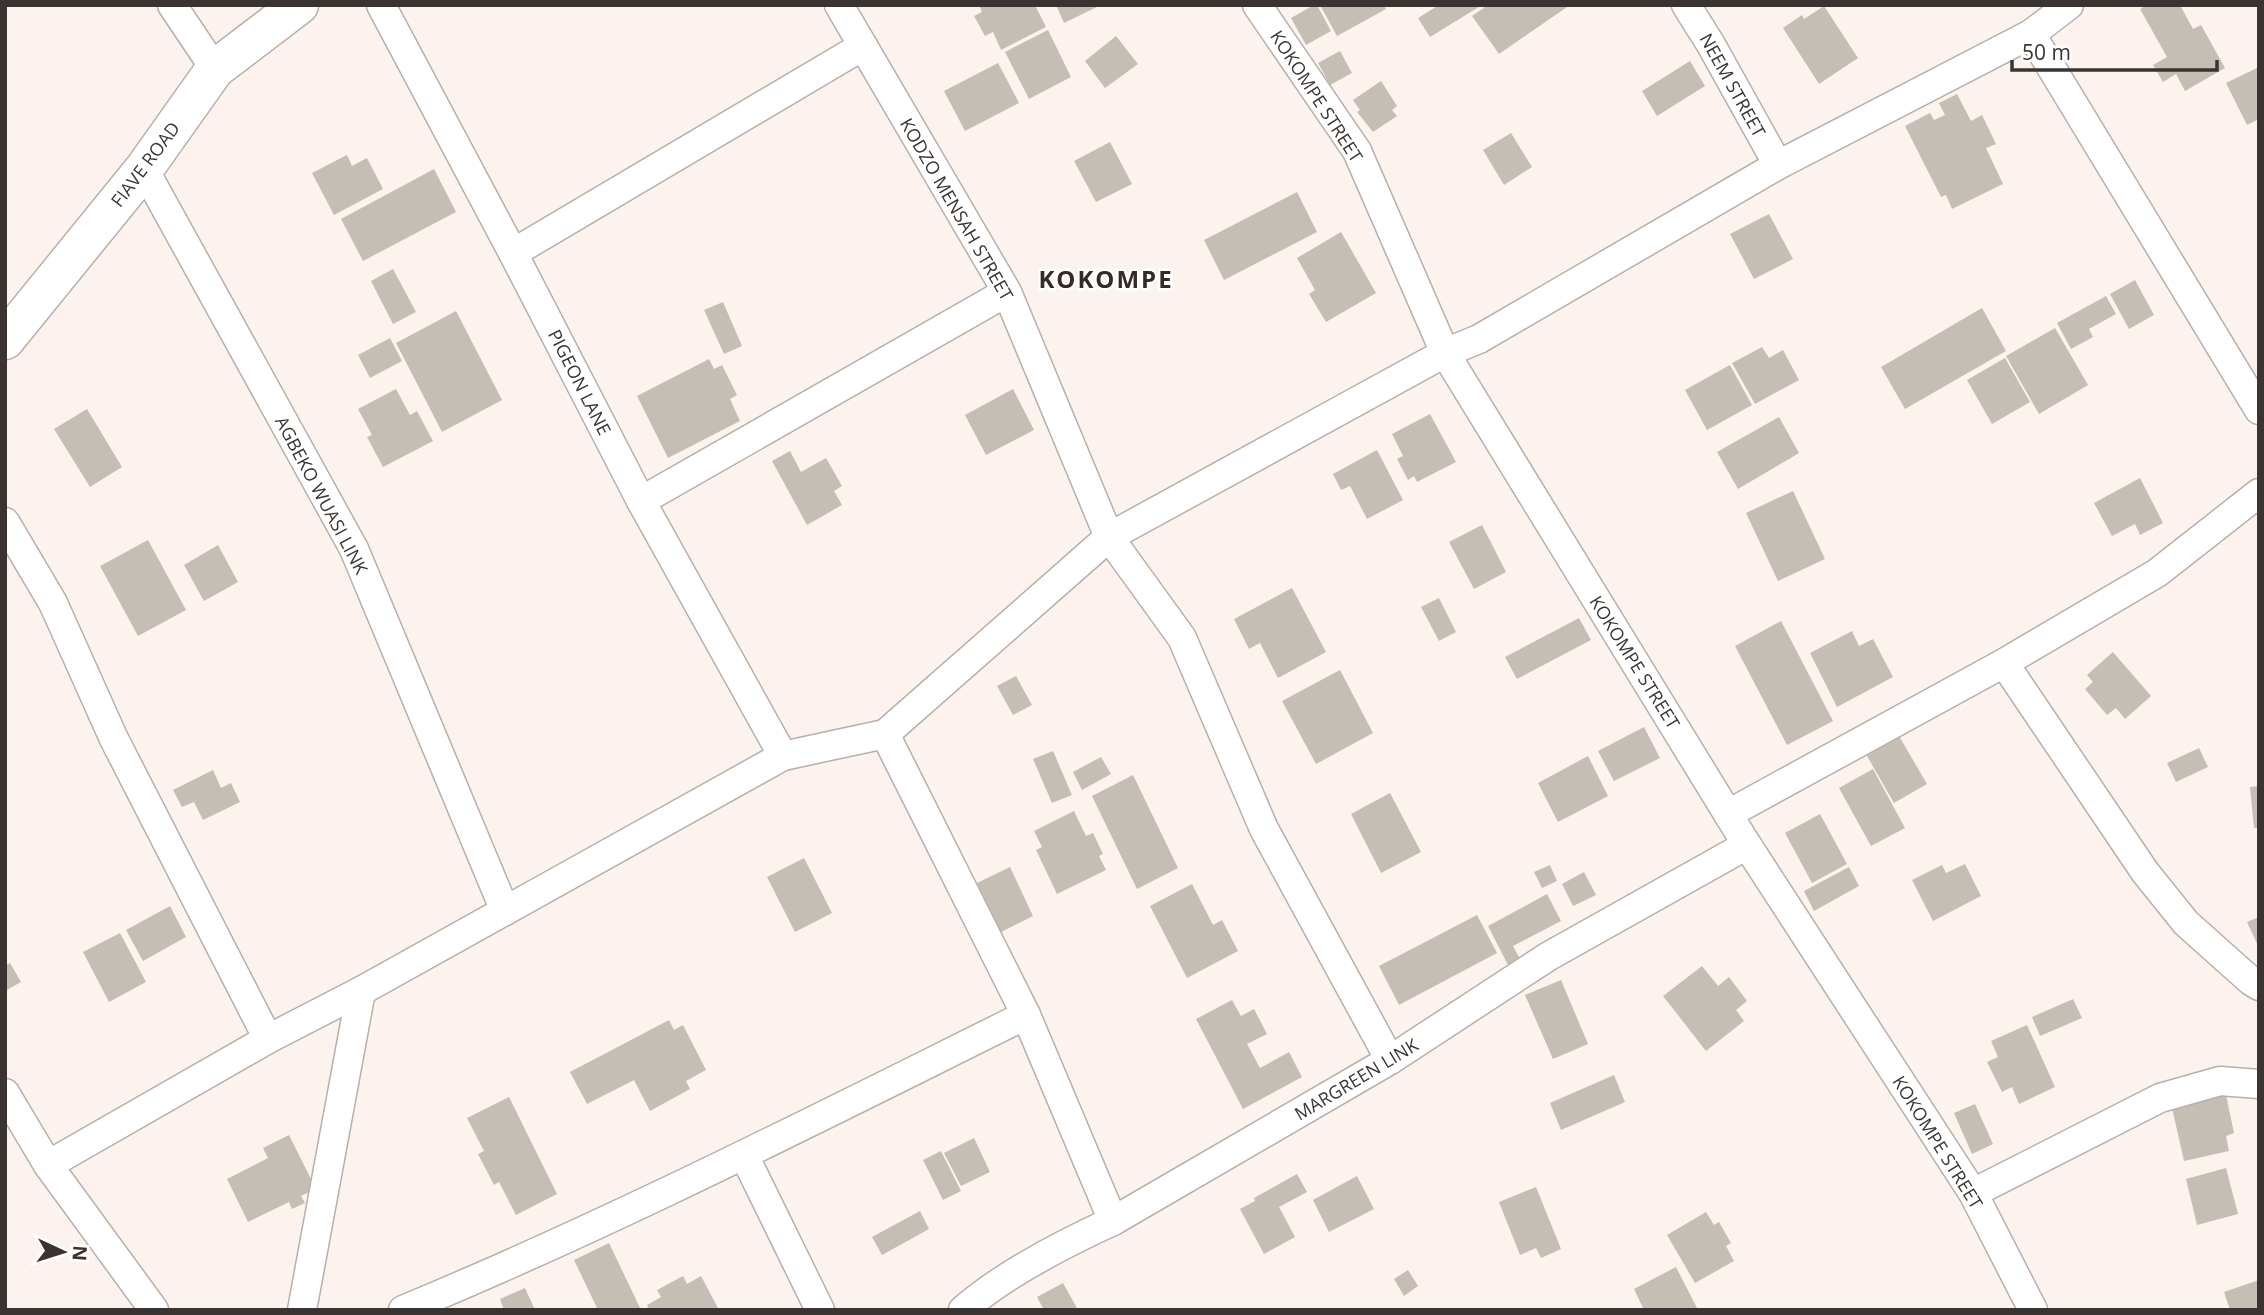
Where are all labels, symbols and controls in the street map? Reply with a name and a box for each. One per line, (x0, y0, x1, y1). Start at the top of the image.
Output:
street label: KOKOMPE STREET (1265, 25, 1369, 167)
scale bar (2012, 28, 2217, 72)
street label: NEEM STREET (1695, 29, 1771, 141)
text: 50 m (2022, 38, 2071, 66)
street label: KODZO MENSAH STREET (895, 113, 1019, 305)
street label: FIAVE ROAD (105, 117, 185, 211)
district label: KOKOMPE (1038, 262, 1174, 295)
street label: PIGEON LANE (543, 325, 617, 439)
street label: AGBEKO WUASI LINK (270, 412, 374, 579)
street label: KOKOMPE STREET (1584, 591, 1686, 733)
street label: MARGREEN LINK (1290, 1032, 1423, 1125)
street label: KOKOMPE STREET (1887, 1071, 1989, 1213)
north arrow (28, 1217, 98, 1287)
text: N (66, 1245, 93, 1262)

